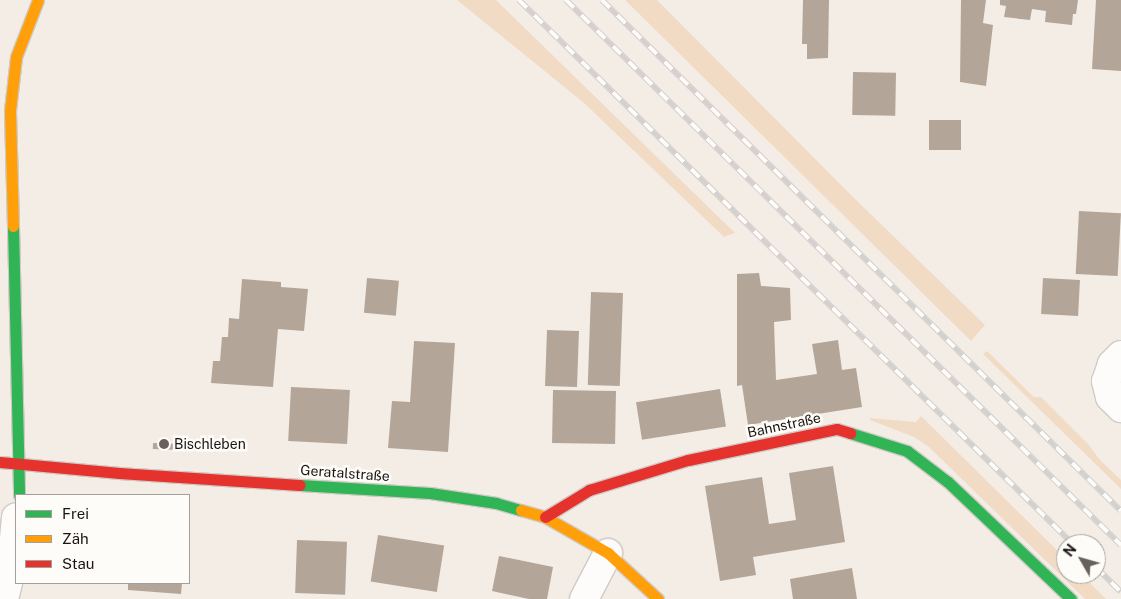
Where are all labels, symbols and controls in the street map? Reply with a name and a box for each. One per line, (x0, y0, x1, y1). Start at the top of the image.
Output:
street label: Bahnstraße (746, 409, 822, 441)
place label: Bischleben (174, 436, 246, 452)
marker: Bischleben (158, 438, 170, 450)
street label: Geratalstraße (300, 461, 390, 485)
legend (15, 494, 190, 584)
text: Frei (62, 505, 89, 522)
text: Zäh (62, 530, 89, 547)
north arrow (1056, 534, 1106, 584)
text: N (1060, 541, 1080, 560)
text: Stau (62, 555, 95, 572)

